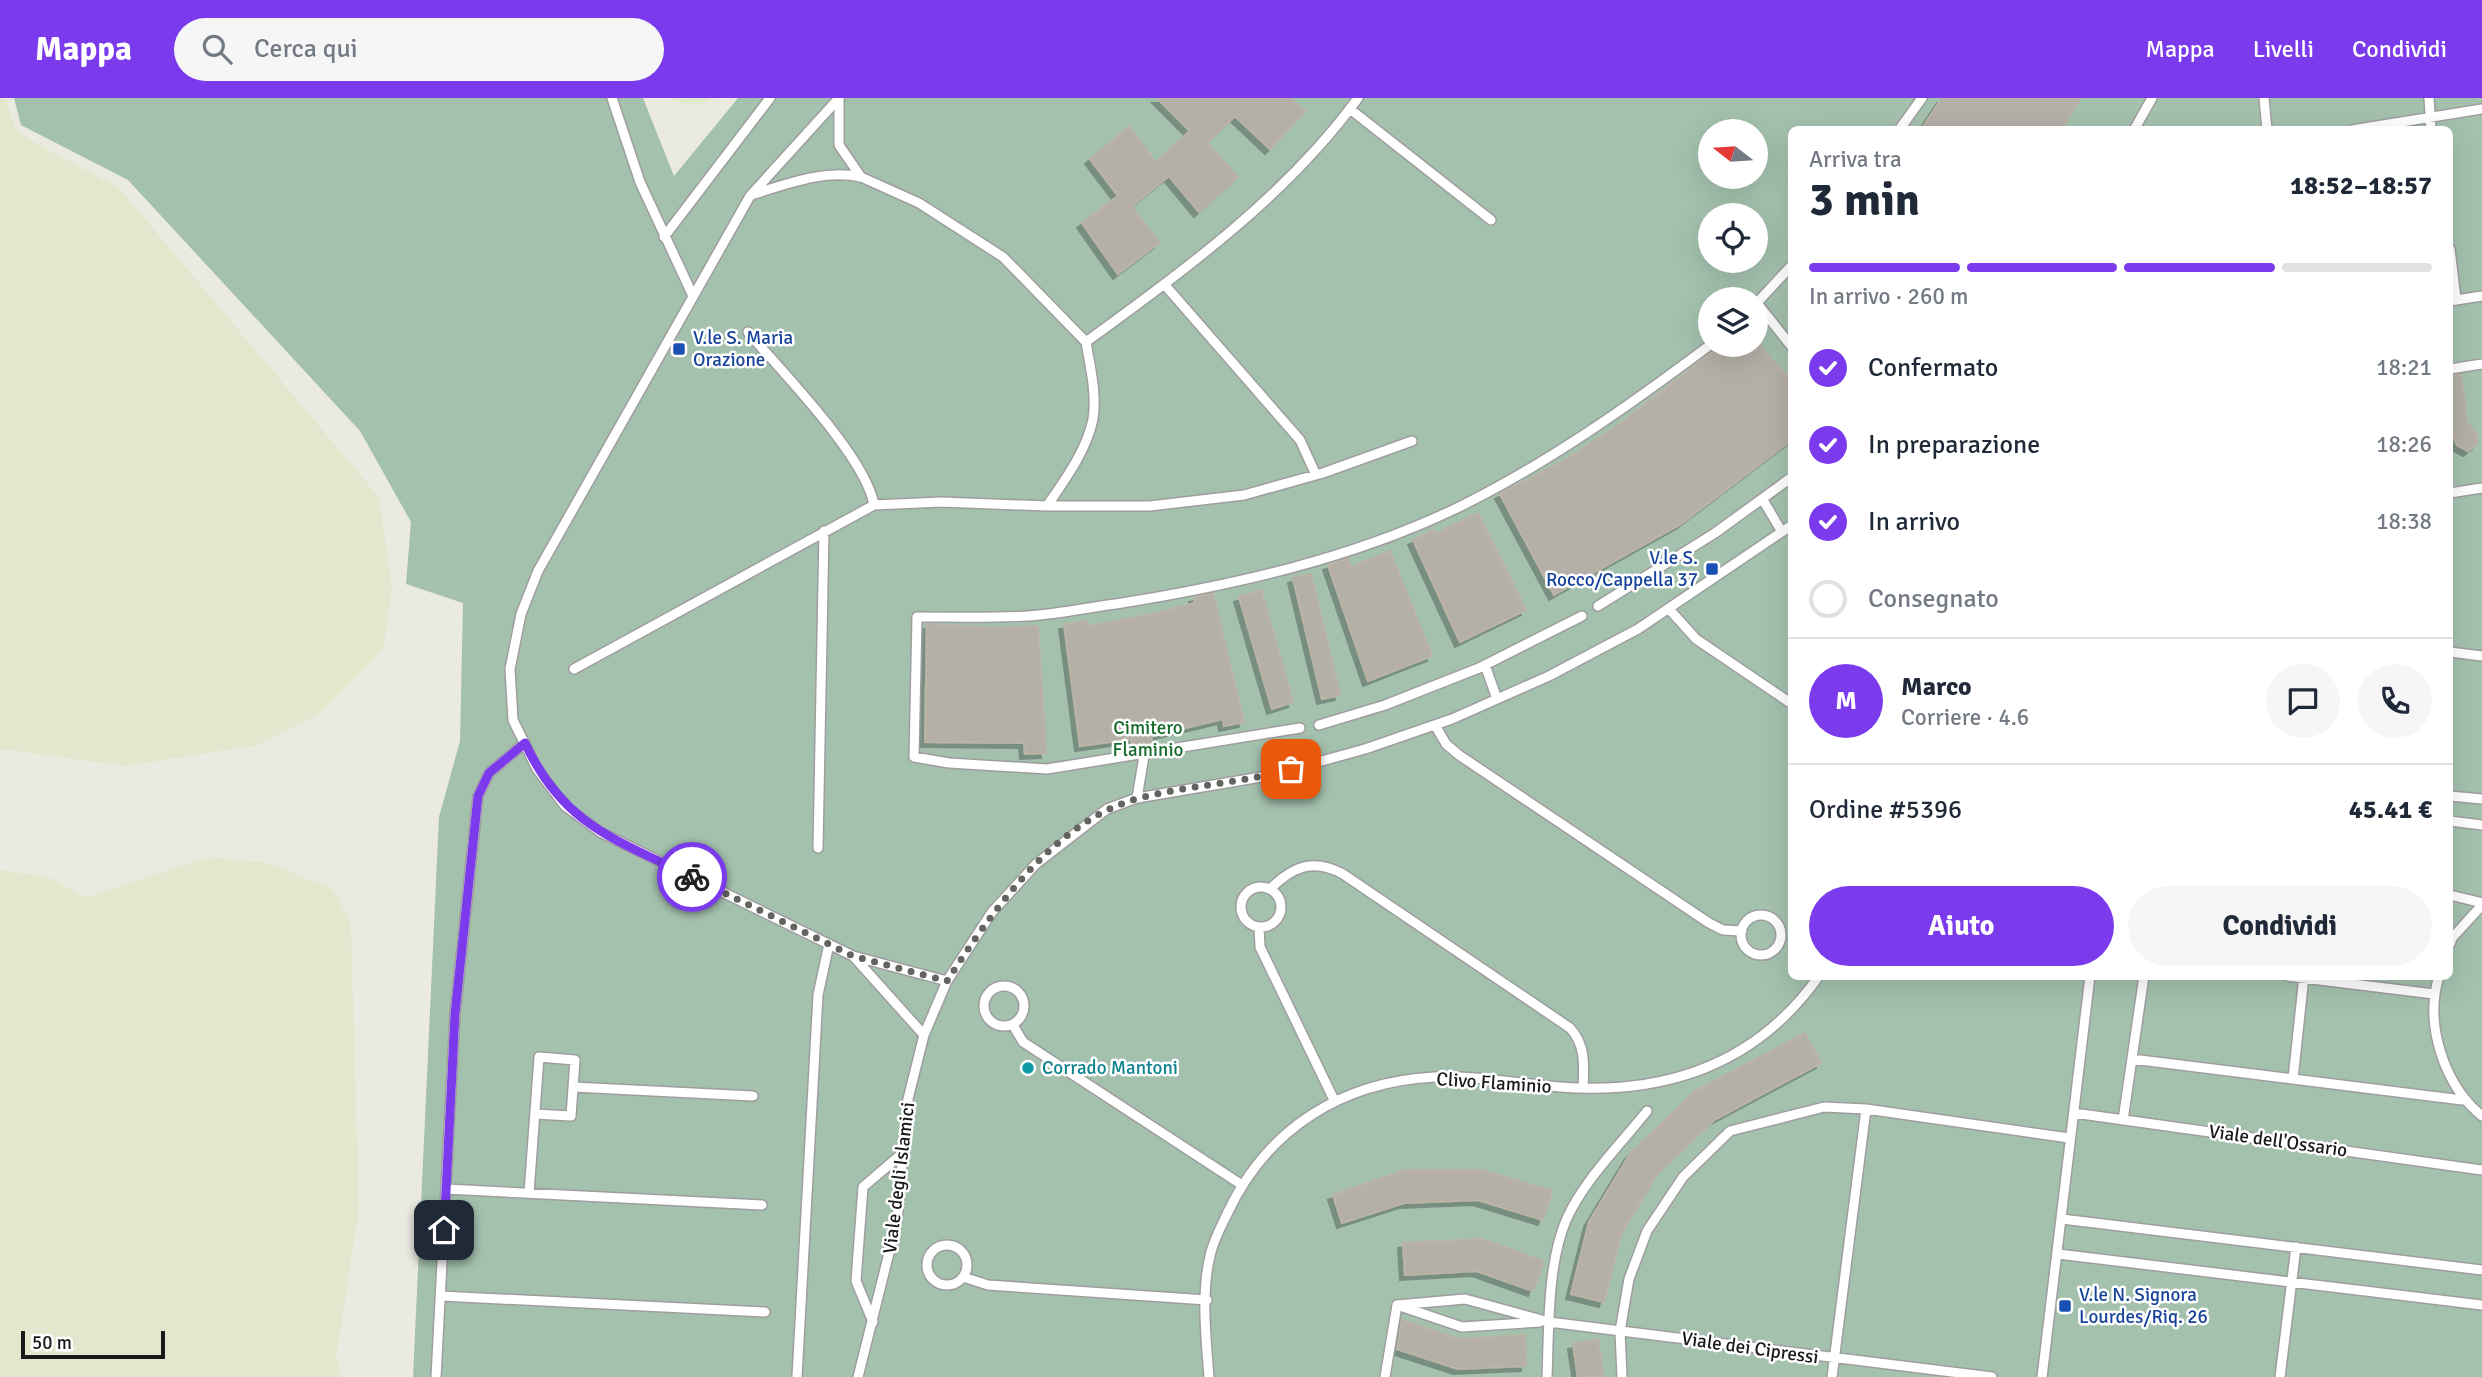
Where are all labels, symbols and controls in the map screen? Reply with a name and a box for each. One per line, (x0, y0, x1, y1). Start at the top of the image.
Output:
search box (174, 18, 664, 81)
text: Mappa (35, 29, 132, 70)
icon: search (198, 30, 236, 68)
text: Cerca qui (254, 33, 358, 65)
text: Mappa (2146, 34, 2215, 64)
text: Livelli (2253, 34, 2314, 64)
text: Condividi (2352, 34, 2447, 64)
north arrow (1698, 119, 1768, 189)
map controls (1698, 119, 1768, 357)
text: Arriva tra (1809, 145, 1902, 174)
text: 18:52–18:57 (2290, 170, 2432, 202)
text: 3 min (1809, 172, 1920, 228)
button: locate (1698, 203, 1768, 273)
text: In arrivo · 260 m (1809, 282, 1968, 311)
button: layers (1698, 287, 1768, 357)
place label: V.le S. Maria Orazione (693, 326, 793, 372)
marker: V.le S. Maria Orazione (671, 341, 687, 357)
icon: check (1809, 349, 1847, 387)
text: Confermato (1868, 352, 1998, 384)
text: 18:21 (2376, 353, 2432, 382)
icon: check (1809, 426, 1847, 464)
text: In preparazione (1868, 429, 2040, 461)
text: 18:26 (2376, 430, 2432, 459)
icon: check (1809, 503, 1847, 541)
text: In arrivo (1868, 506, 1960, 538)
text: 18:38 (2376, 507, 2432, 536)
place label: V.le S. Rocco/Cappella 37 (1546, 546, 1698, 592)
marker: V.le S. Rocco/Cappella 37 (1704, 561, 1720, 577)
text: Consegnato (1868, 583, 1999, 615)
button: chat (2266, 664, 2340, 738)
button: phone (2358, 664, 2432, 738)
text: Marco (1901, 671, 1972, 703)
text: M (1835, 685, 1857, 717)
text: Corriere · 4.6 (1901, 703, 2029, 732)
park label: Cimitero Flaminio (1113, 716, 1184, 762)
pin (1261, 739, 1321, 799)
icon: bag (1272, 750, 1310, 788)
text: Ordine #5396 (1809, 794, 1962, 826)
text: 45.41 € (2349, 794, 2432, 826)
courier (657, 842, 727, 912)
icon: bike (673, 858, 711, 896)
button: Aiuto (1809, 886, 2114, 966)
button: Condividi (2128, 886, 2432, 966)
place label: Corrado Mantoni (1042, 1056, 1178, 1080)
marker: Corrado Mantoni (1020, 1060, 1036, 1076)
street label: Clivo Flaminio (1436, 1067, 1552, 1099)
street label: Viale degli Islamici (878, 1101, 920, 1255)
street label: Viale dell'Ossario (2207, 1119, 2349, 1163)
pin (414, 1200, 474, 1260)
icon: home (425, 1211, 463, 1249)
place label: V.le N. Signora Lourdes/Riq. 26 (2079, 1283, 2208, 1329)
marker: V.le N. Signora Lourdes/Riq. 26 (2057, 1298, 2073, 1314)
street label: Viale dei Cipressi (1680, 1326, 1820, 1370)
scale bar (21, 1328, 164, 1360)
text: 50 m (32, 1331, 72, 1355)

